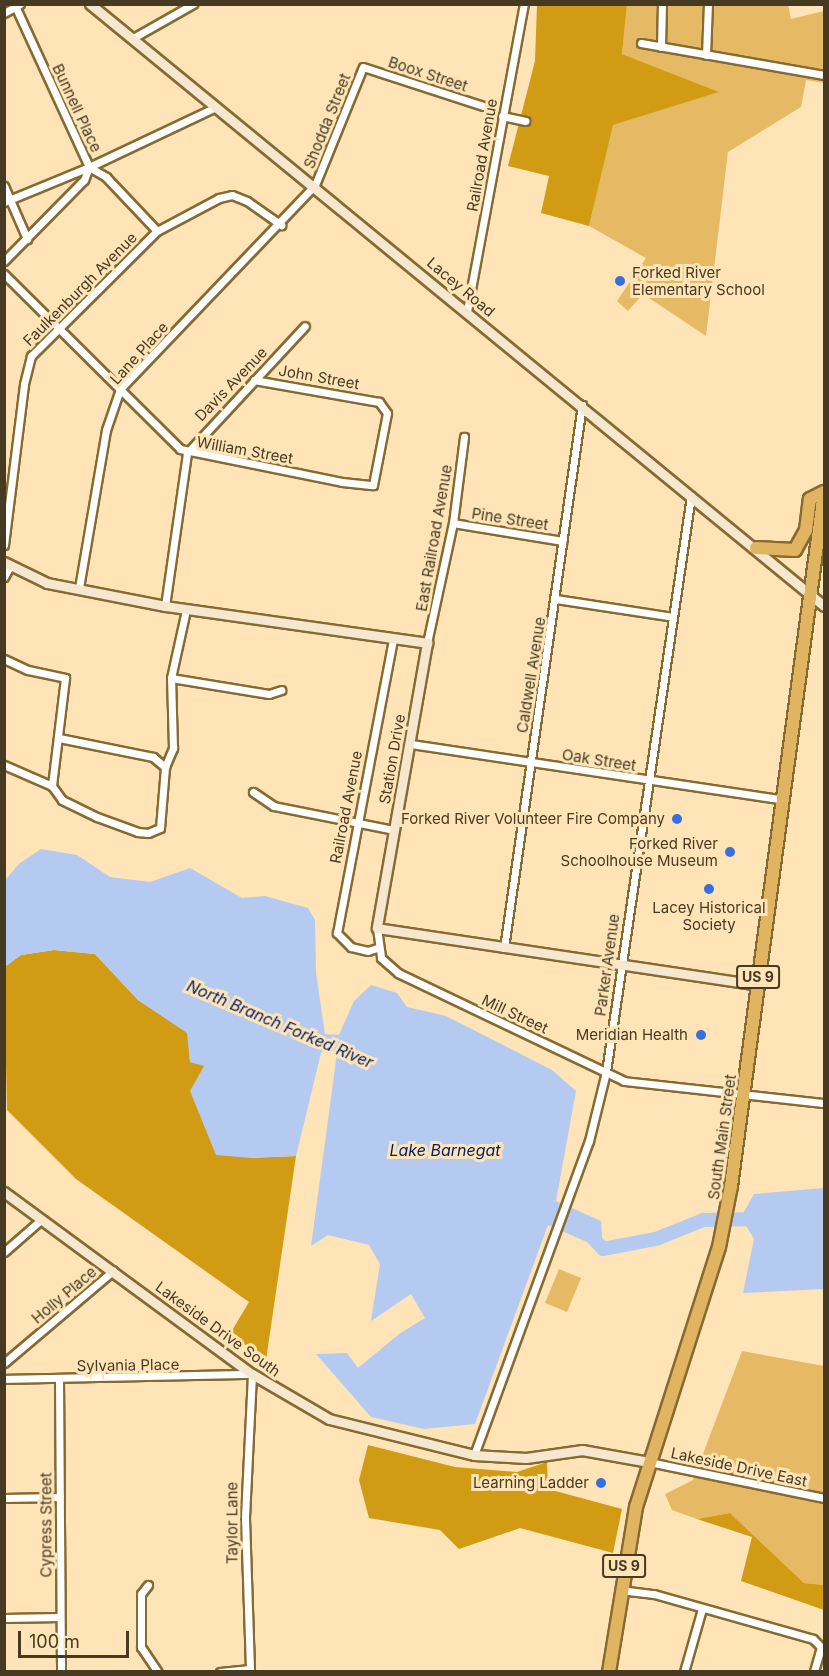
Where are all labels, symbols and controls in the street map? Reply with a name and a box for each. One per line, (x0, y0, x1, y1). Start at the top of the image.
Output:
street label: Boox Street (386, 53, 470, 95)
street label: Bunnell Place (49, 61, 105, 155)
street label: Shodda Street (300, 71, 354, 171)
street label: Railroad Avenue (463, 97, 501, 213)
street label: Faulkenburgh Avenue (19, 228, 141, 350)
street label: Lacey Road (424, 254, 498, 320)
place label: Forked River Elementary School (632, 263, 765, 298)
marker: Forked River Elementary School (613, 274, 627, 288)
street label: Lane Place (106, 318, 172, 388)
street label: Davis Avenue (191, 343, 271, 425)
street label: John Street (277, 361, 361, 393)
street label: William Street (195, 433, 295, 467)
street label: East Railroad Avenue (412, 463, 456, 613)
street label: Pine Street (470, 504, 550, 534)
street label: Caldwell Avenue (513, 616, 549, 734)
street label: Station Drive (375, 713, 409, 805)
street label: Oak Street (561, 745, 637, 775)
street label: Railroad Avenue (326, 749, 366, 865)
place label: Forked River Volunteer Fire Company (401, 810, 665, 828)
marker: Forked River Volunteer Fire Company (670, 812, 684, 826)
place label: Forked River Schoolhouse Museum (561, 834, 718, 869)
marker: Forked River Schoolhouse Museum (723, 845, 737, 859)
marker: Lacey Historical Society (702, 882, 716, 896)
place label: Lacey Historical Society (652, 898, 766, 933)
street label: Parker Avenue (591, 913, 623, 1017)
road number: US 9 (736, 966, 780, 988)
water label: North Branch Forked River (184, 976, 376, 1072)
street label: Mill Street (479, 991, 551, 1037)
place label: Meridian Health (576, 1026, 688, 1044)
marker: Meridian Health (692, 1026, 710, 1044)
street label: South Main Street (704, 1073, 740, 1201)
water label: Lake Barnegat (389, 1140, 501, 1160)
street label: Holly Place (28, 1263, 100, 1327)
street label: Lakeside Drive South (152, 1278, 284, 1380)
street label: Sylvania Place (77, 1355, 179, 1375)
street label: Lakeside Drive East (669, 1444, 809, 1490)
street label: Cypress Street (37, 1472, 55, 1578)
place label: Learning Ladder (473, 1474, 589, 1492)
marker: Learning Ladder (594, 1476, 608, 1490)
street label: Taylor Lane (223, 1482, 241, 1564)
road number: US 9 (602, 1555, 646, 1577)
scale bar (21, 1619, 132, 1657)
text: 100 m (29, 1631, 80, 1652)

